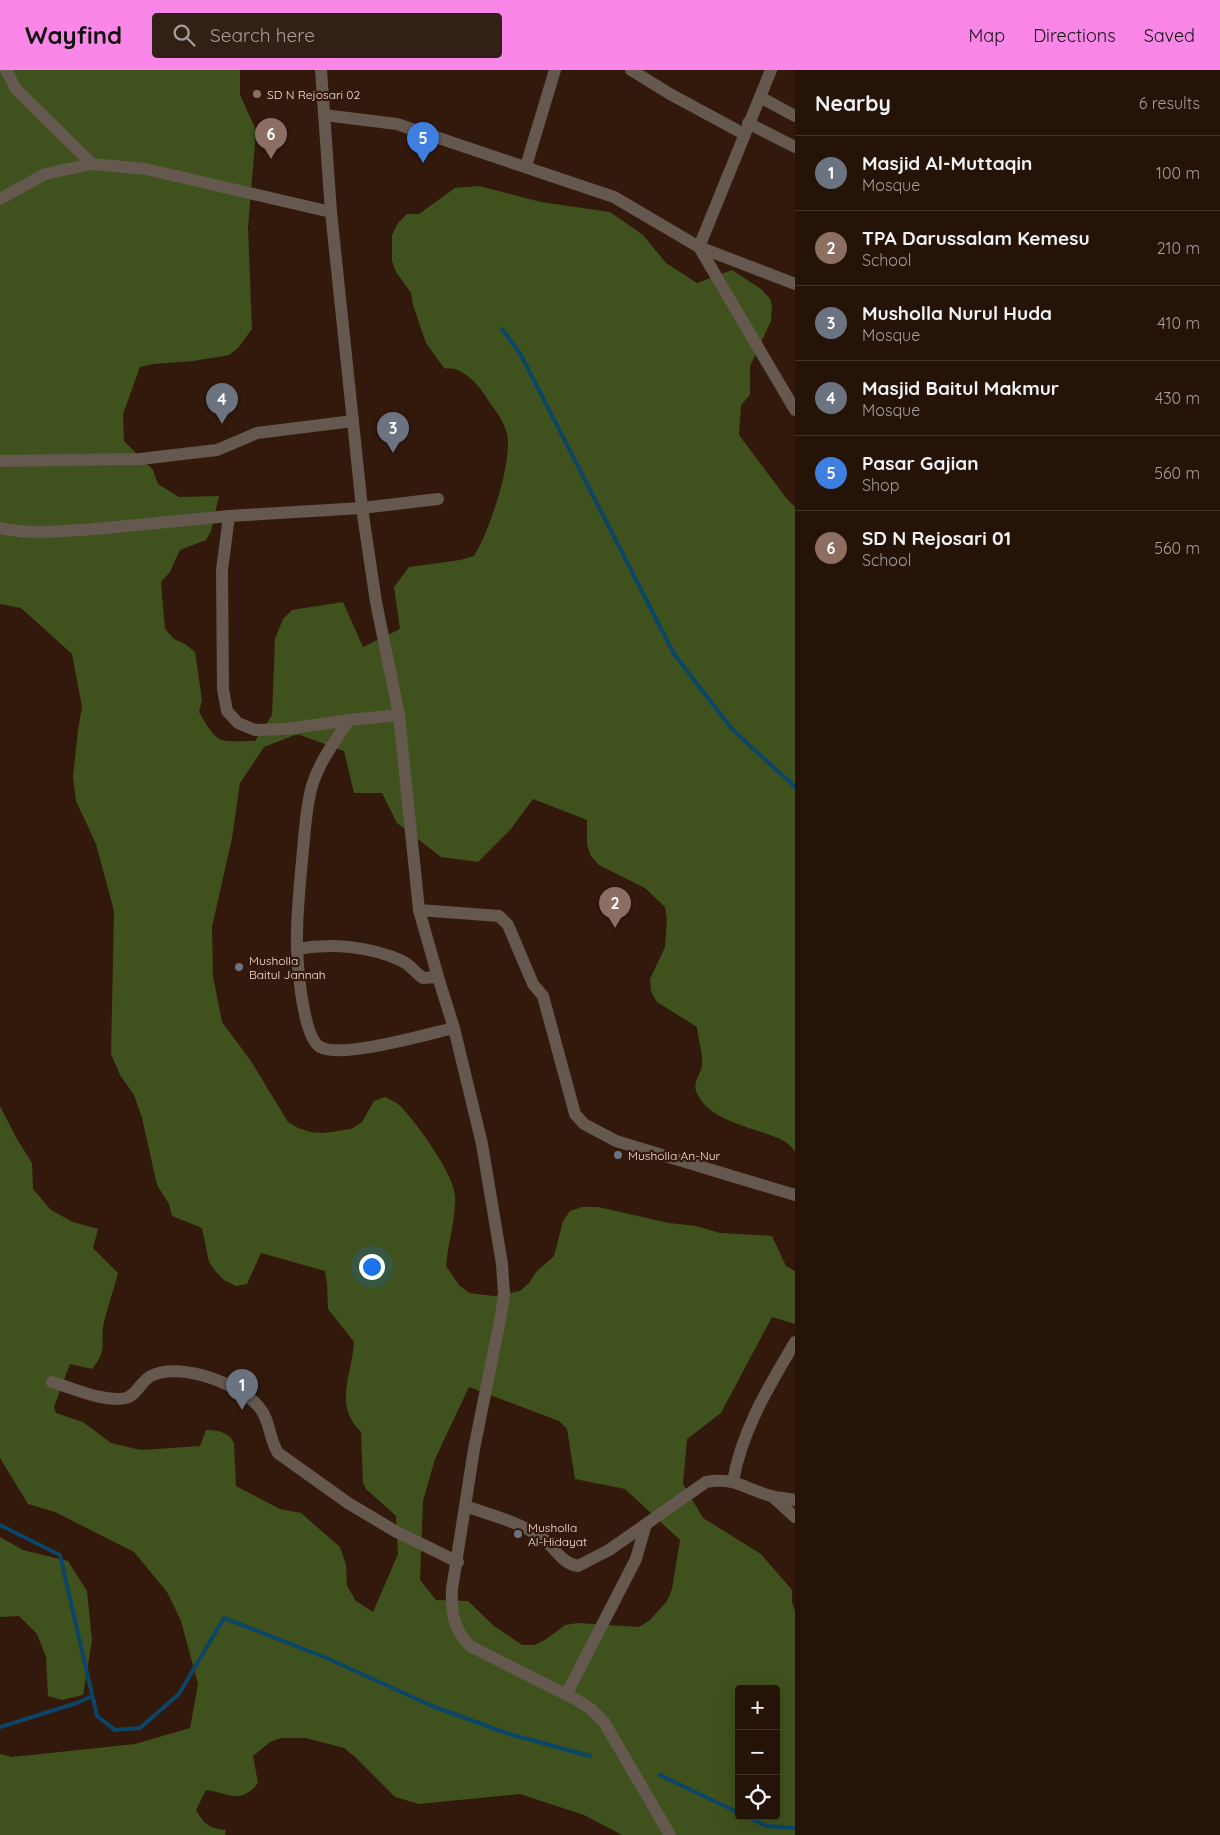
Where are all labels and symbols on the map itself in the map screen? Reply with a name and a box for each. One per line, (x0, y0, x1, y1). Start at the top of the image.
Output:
place label: SD N Rejosari 02 (267, 87, 361, 102)
marker: SD N Rejosari 02 (251, 88, 263, 100)
pin: 6 (255, 118, 287, 159)
pin: 5 (407, 122, 439, 163)
pin: 4 (206, 383, 238, 424)
pin: 3 (377, 412, 409, 453)
pin: 2 (599, 887, 631, 928)
place label: Musholla Baitul Jannah (249, 953, 326, 982)
marker: Musholla Baitul Jannah (233, 961, 245, 973)
place label: Musholla An-Nur (628, 1148, 720, 1163)
marker: Musholla An-Nur (612, 1149, 624, 1161)
your location (359, 1254, 385, 1280)
pin: 1 (226, 1369, 258, 1410)
place label: Musholla Al-Hidayat (528, 1520, 587, 1549)
marker: Musholla Al-Hidayat (512, 1528, 524, 1540)

